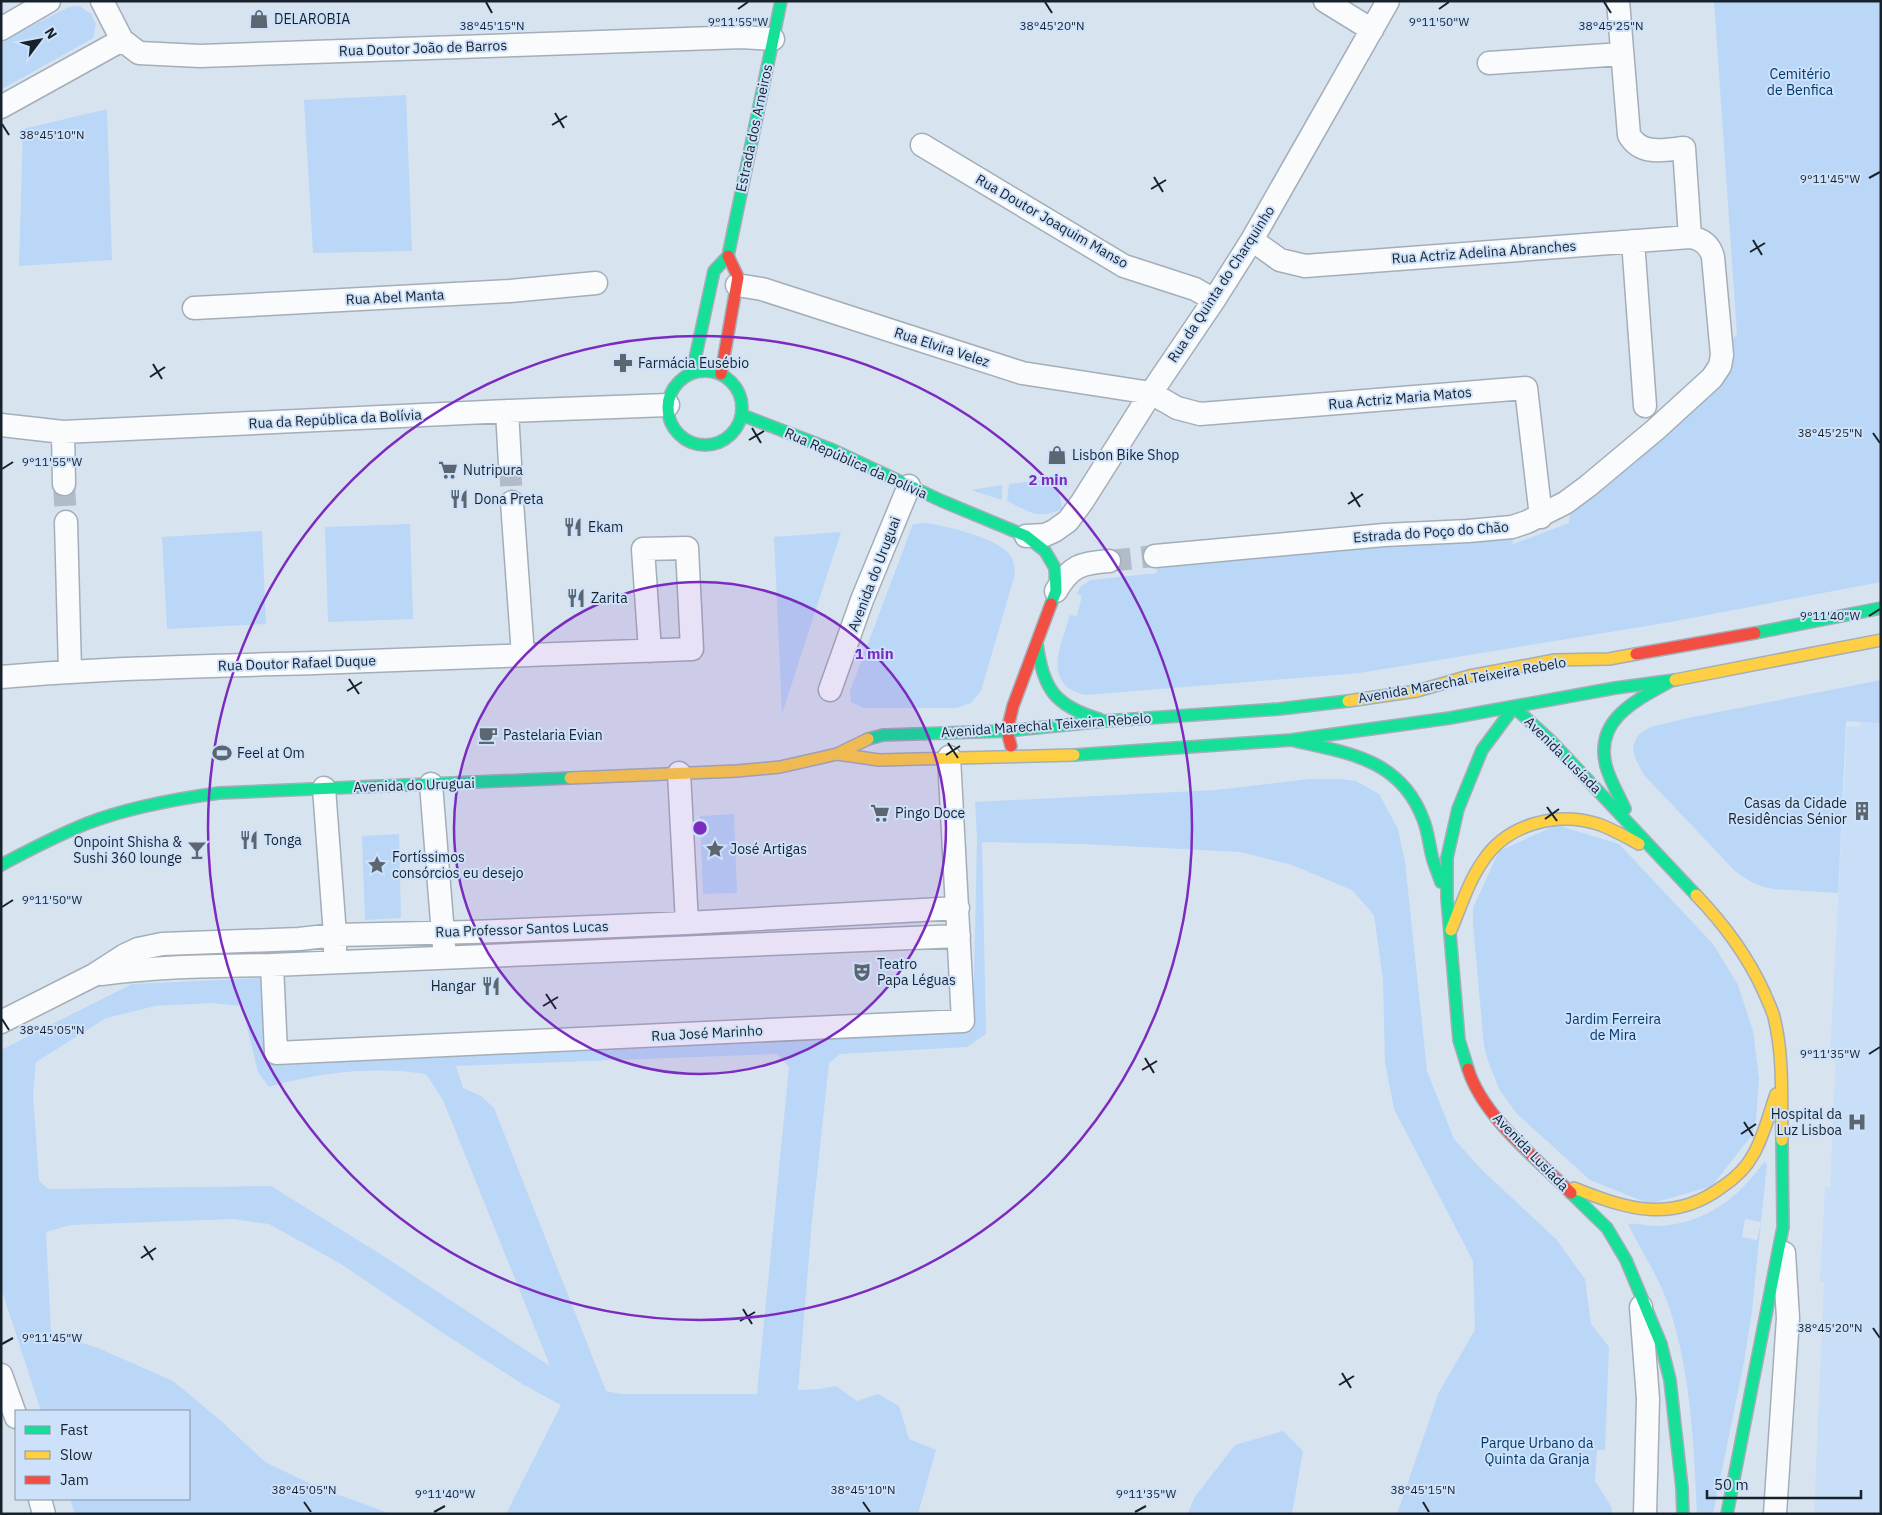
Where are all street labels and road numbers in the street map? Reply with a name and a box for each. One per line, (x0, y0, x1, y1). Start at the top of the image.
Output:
street label: Rua Doutor João de Barros (339, 36, 508, 60)
street label: Estrada dos Arneiros (732, 62, 776, 194)
street label: Rua Doutor Joaquim Manso (973, 170, 1132, 272)
street label: Rua da Quinta do Charquinho (1164, 202, 1279, 366)
street label: Rua Actriz Adelina Abranches (1391, 237, 1577, 267)
street label: Rua Abel Manta (345, 285, 445, 309)
street label: Rua Elvira Velez (892, 323, 993, 371)
street label: Rua Actriz Maria Matos (1328, 383, 1473, 413)
street label: Rua da República da Bolívia (248, 405, 423, 433)
street label: Rua República da Bolívia (782, 423, 931, 503)
street label: Avenida do Uruguai (844, 514, 904, 634)
street label: Estrada do Poço do Chão (1353, 518, 1510, 546)
street label: Rua Doutor Rafael Duque (218, 651, 377, 675)
street label: Avenida Marechal Teixeira Rebelo (1357, 653, 1568, 707)
street label: Avenida Marechal Teixeira Rebelo (940, 709, 1152, 741)
street label: Avenida Lusíada (1521, 713, 1606, 798)
street label: Avenida do Uruguai (353, 774, 475, 796)
street label: Rua Professor Santos Lucas (435, 917, 609, 941)
street label: Rua José Marinho (651, 1021, 763, 1045)
street label: Avenida Lusíada (1489, 1109, 1573, 1195)

